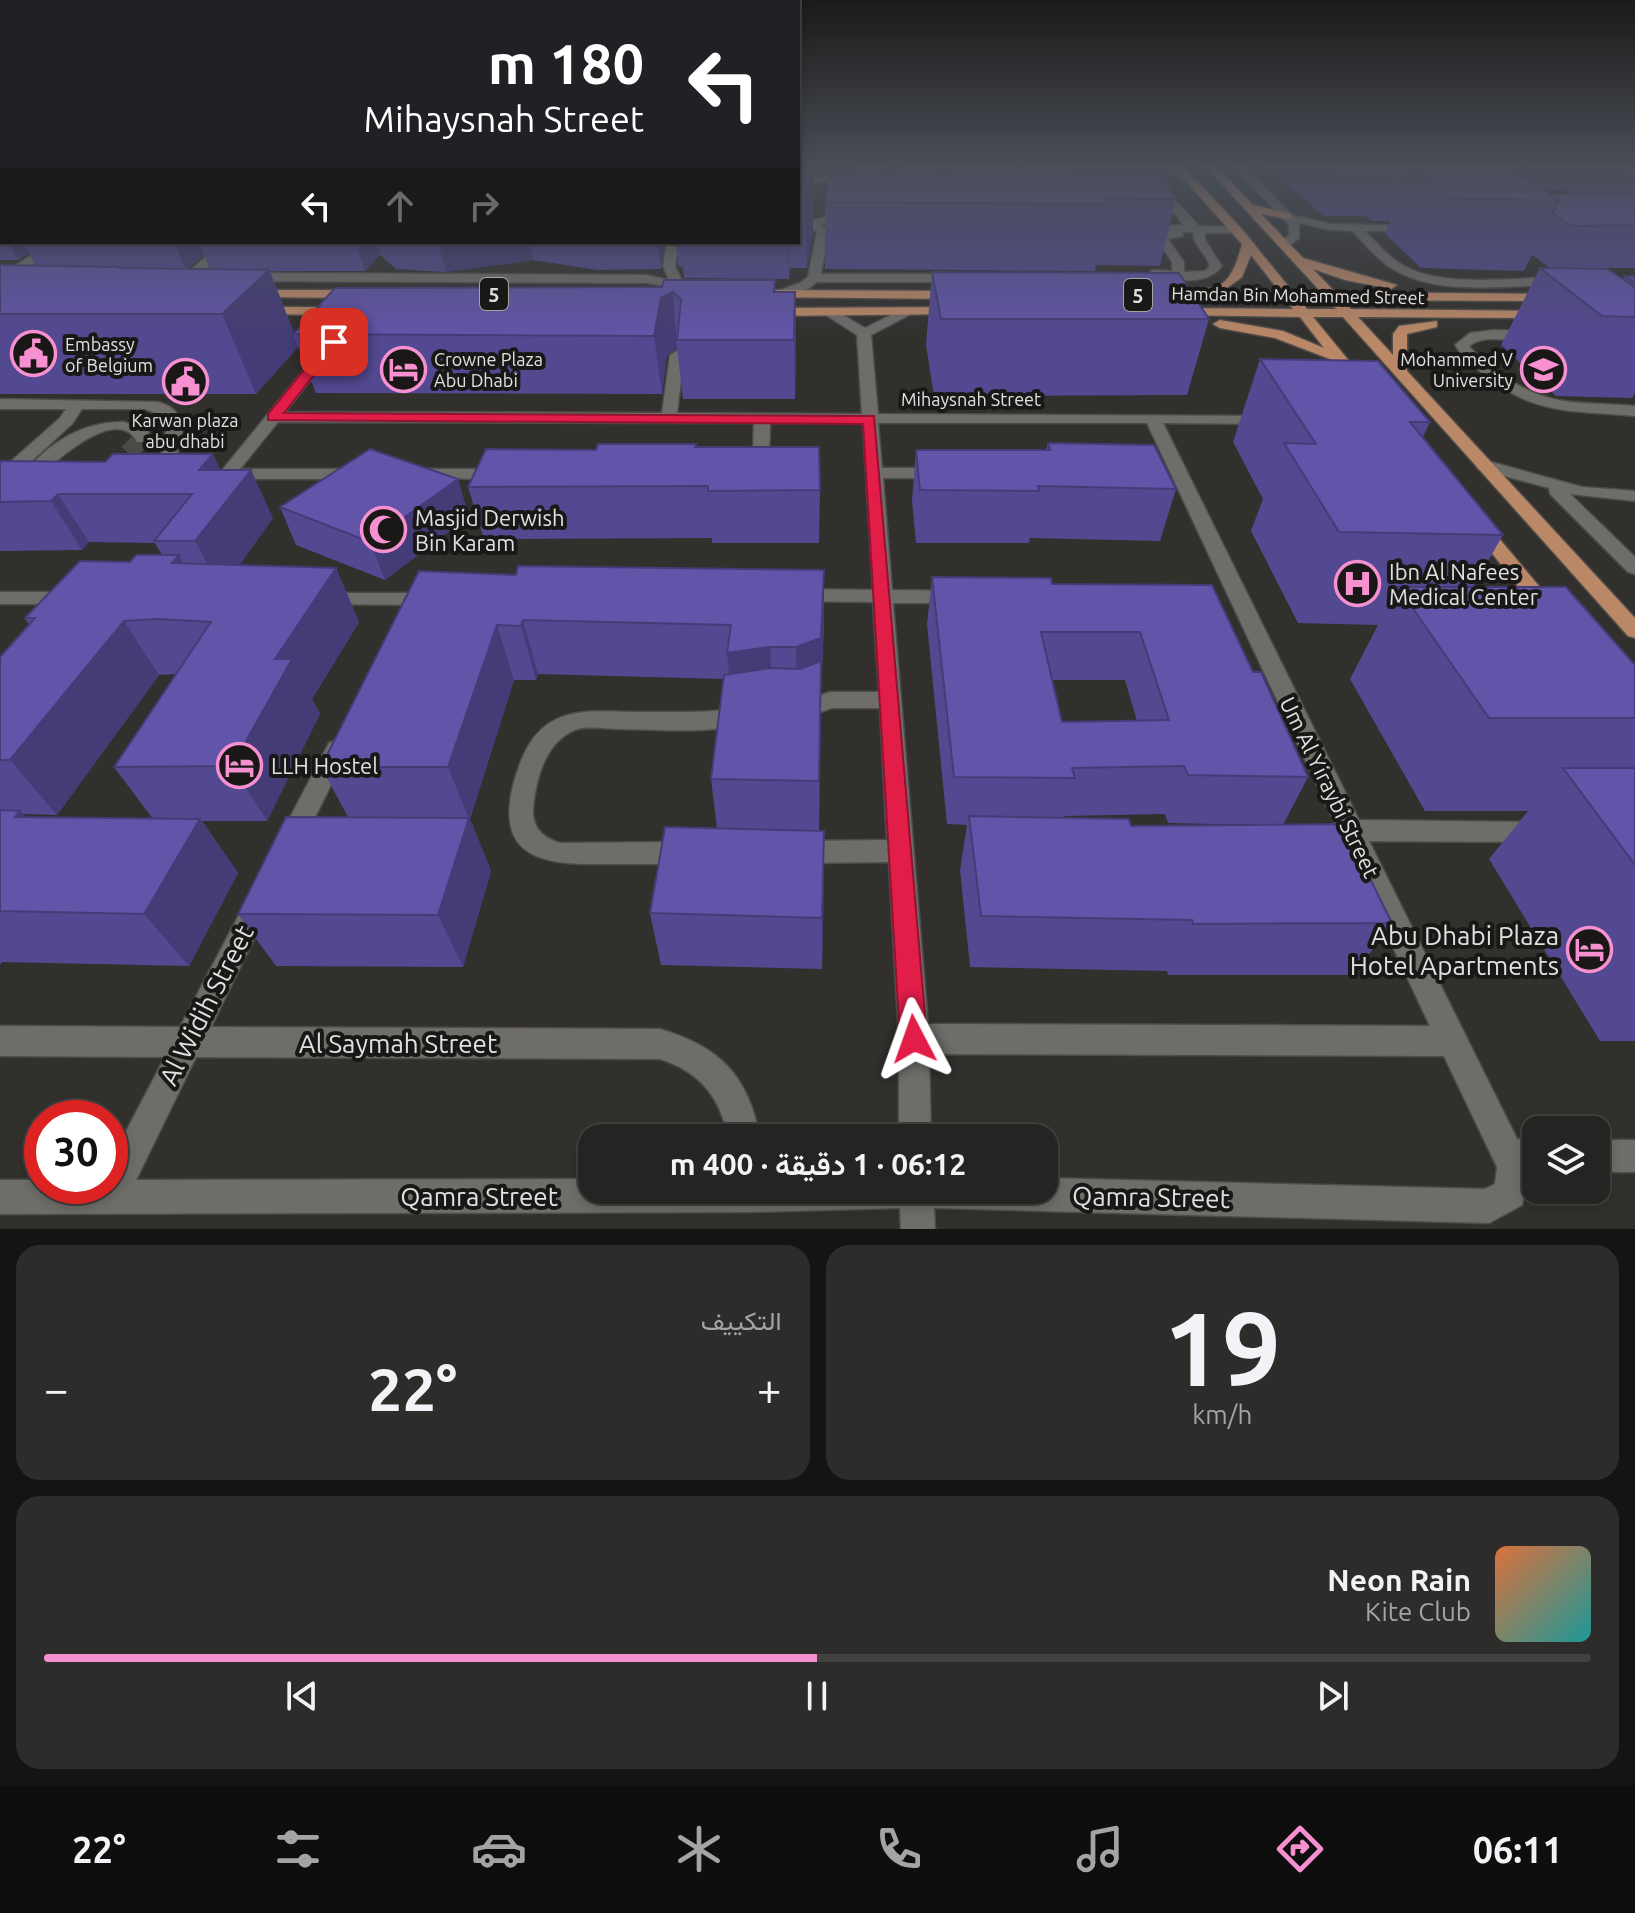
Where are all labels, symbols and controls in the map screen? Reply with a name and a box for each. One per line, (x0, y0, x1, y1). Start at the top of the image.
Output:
text: 180 m (488, 32, 644, 95)
icon: left (672, 32, 776, 136)
text: Mihaysnah Street (364, 98, 644, 139)
icon: left (294, 184, 338, 228)
icon: ahead (378, 184, 422, 228)
icon: right (462, 184, 506, 228)
road number: 5 (480, 278, 508, 310)
road number: 5 (1124, 279, 1152, 311)
street label: Hamdan Bin Mohammed Street (1171, 283, 1425, 307)
pin (300, 308, 368, 376)
icon: arrive (312, 320, 356, 364)
public building icon: Embassy of Belgium (10, 330, 58, 378)
place label: Embassy of Belgium (65, 334, 153, 375)
hotel icon: Crowne Plaza Abu Dhabi (379, 345, 427, 393)
school or university icon: Mohammed V University (1520, 345, 1568, 393)
place label: Crowne Plaza Abu Dhabi (434, 349, 543, 390)
place label: Mohammed V University (1400, 349, 1514, 390)
public building icon: Karwan plaza abu dhabi (161, 358, 209, 406)
street label: Mihaysnah Street (901, 389, 1041, 409)
place label: Karwan plaza abu dhabi (131, 410, 239, 451)
place label: Masjid Derwish Bin Karam (415, 505, 565, 555)
mosque icon: Masjid Derwish Bin Karam (360, 506, 408, 554)
place label: Ibn Al Nafees Medical Center (1389, 559, 1539, 609)
hospital icon: Ibn Al Nafees Medical Center (1334, 560, 1382, 608)
street label: Um Al Yiraybi Street (1275, 693, 1385, 882)
hotel icon: LLH Hostel (216, 741, 264, 789)
place label: LLH Hostel (271, 753, 378, 778)
street label: Al Widih Street (153, 920, 259, 1090)
place label: Abu Dhabi Plaza Hotel Apartments (1350, 921, 1559, 980)
hotel icon: Abu Dhabi Plaza Hotel Apartments (1566, 926, 1614, 974)
position arrow (872, 997, 956, 1081)
street label: Al Saymah Street (299, 1029, 497, 1058)
speed limit sign: 30 (24, 1100, 128, 1204)
map controls (1522, 1116, 1610, 1204)
button: layers (1522, 1116, 1610, 1204)
text: 06:12 · 1 دقيقة · 400 m (670, 1147, 966, 1181)
street label: Qamra Street (1072, 1181, 1230, 1213)
street label: Qamra Street (400, 1182, 558, 1211)
text: 19 (1164, 1289, 1281, 1406)
text: التكييف (701, 1306, 782, 1335)
text: 22° (368, 1355, 457, 1422)
text: − (44, 1364, 69, 1413)
text: + (757, 1364, 782, 1413)
text: km/h (1192, 1400, 1252, 1429)
text: Neon Rain (1327, 1563, 1471, 1597)
text: Kite Club (1365, 1597, 1471, 1626)
icon: previous (280, 1674, 324, 1718)
icon: pause (795, 1674, 839, 1718)
icon: next (1311, 1674, 1355, 1718)
icon: filters (270, 1821, 326, 1877)
icon: car (471, 1821, 527, 1877)
icon: climate (671, 1821, 727, 1877)
icon: phone (871, 1821, 927, 1877)
icon: music (1072, 1821, 1128, 1877)
icon: directions (1272, 1821, 1328, 1877)
text: 22° (72, 1829, 126, 1870)
text: 06:11 (1473, 1829, 1563, 1870)

